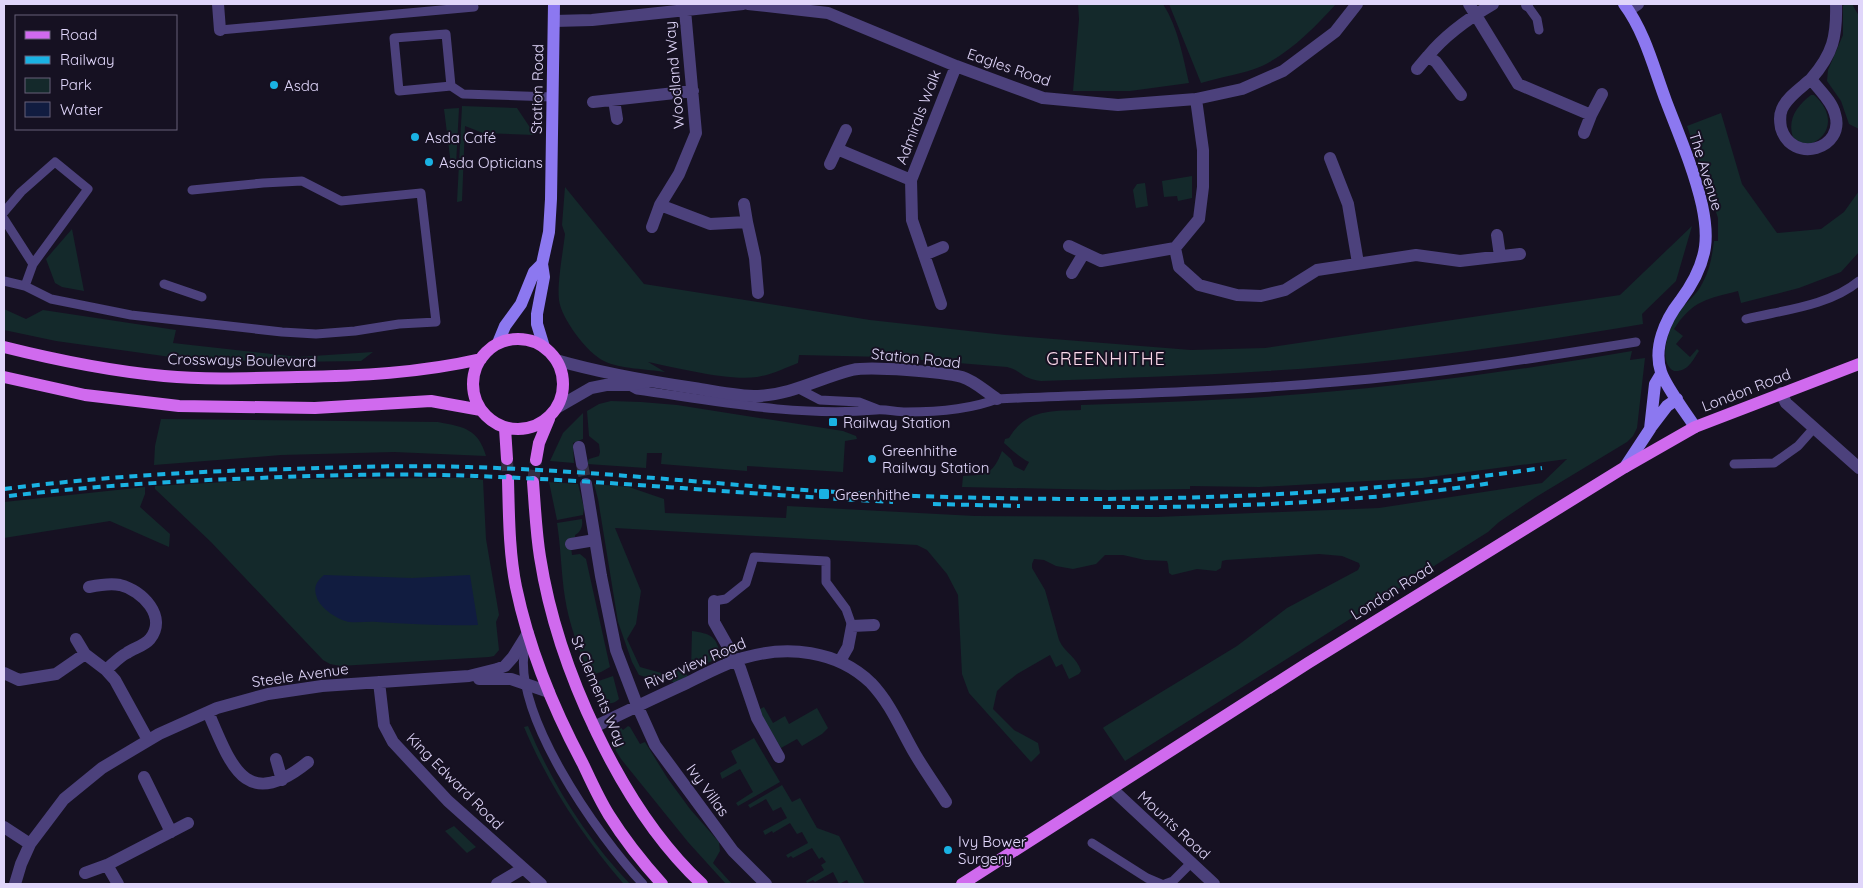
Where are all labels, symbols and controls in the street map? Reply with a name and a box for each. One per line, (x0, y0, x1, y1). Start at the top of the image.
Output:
legend (15, 15, 178, 130)
street label: Woodland Way (660, 20, 688, 130)
text: Road (60, 25, 97, 44)
street label: Station Road (527, 44, 547, 134)
street label: Eagles Road (965, 44, 1053, 90)
text: Railway (60, 50, 115, 69)
street label: Admirals Walk (891, 67, 945, 167)
text: Park (60, 75, 92, 94)
place label: Asda (284, 76, 319, 95)
marker: Asda (268, 79, 280, 91)
text: Water (60, 100, 103, 119)
place label: Asda Café (425, 128, 496, 147)
street label: The Avenue (1685, 129, 1727, 213)
marker: Asda Café (409, 131, 421, 143)
place label: Asda Opticians (439, 153, 543, 172)
marker: Asda Opticians (423, 156, 435, 168)
street label: Station Road (870, 344, 962, 372)
district label: GREENHITHE (1046, 347, 1166, 370)
street label: Crossways Boulevard (167, 349, 317, 371)
street label: London Road (1699, 364, 1793, 416)
place label: Railway Station (843, 413, 950, 432)
marker: Railway Station (827, 416, 839, 428)
place label: Greenhithe Railway Station (882, 441, 989, 477)
marker: Greenhithe Railway Station (866, 453, 878, 465)
place label: Greenhithe (835, 485, 910, 504)
marker: Greenhithe (817, 487, 831, 501)
street label: London Road (1347, 558, 1437, 624)
street label: St Clements Way (567, 633, 631, 749)
street label: Riverview Road (641, 633, 749, 693)
street label: Steele Avenue (250, 659, 350, 691)
street label: King Edward Road (403, 729, 507, 833)
street label: Ivy Villas (683, 760, 733, 820)
street label: Mounts Road (1134, 787, 1214, 863)
place label: Ivy Bower Surgery (958, 832, 1027, 868)
marker: Ivy Bower Surgery (942, 844, 954, 856)

